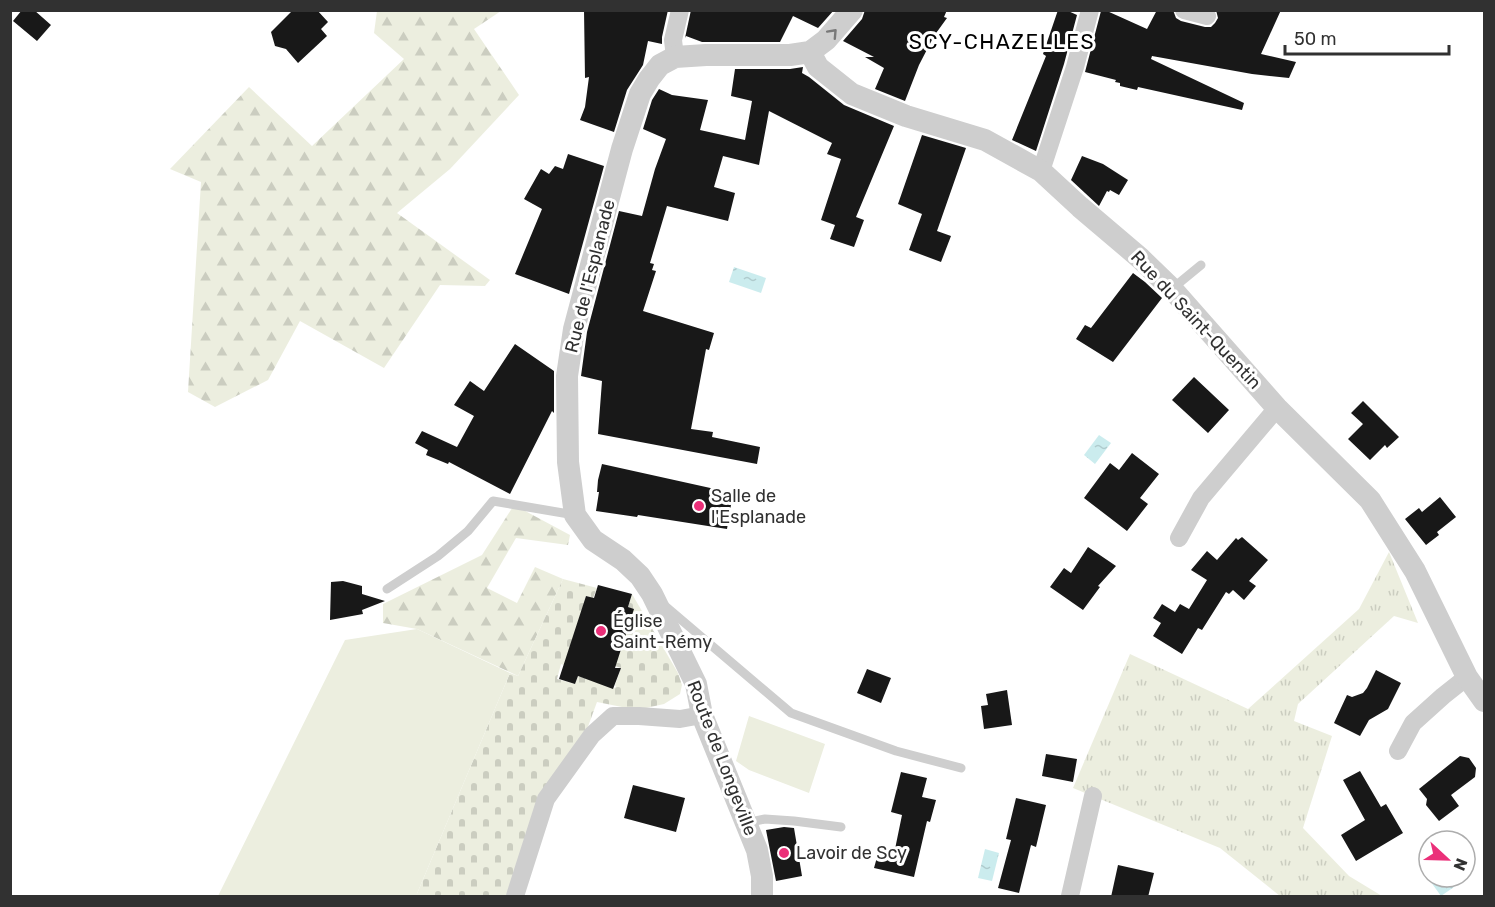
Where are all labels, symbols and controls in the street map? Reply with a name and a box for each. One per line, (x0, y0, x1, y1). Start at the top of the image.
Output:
scale bar (1285, 18, 1448, 56)
text: 50 m (1294, 28, 1337, 50)
one-way arrow (825, 29, 836, 40)
district label: SCY-CHAZELLES (909, 29, 1095, 54)
street label: Rue de l'Esplanade (560, 197, 620, 355)
street label: Rue du Saint-Quentin (1126, 246, 1266, 394)
place label: Salle de l'Esplanade (711, 485, 806, 528)
marker: Salle de l'Esplanade (692, 499, 706, 513)
place label: Église Saint-Rémy (613, 610, 712, 653)
marker: Église Saint-Rémy (594, 624, 608, 638)
street label: Route de Longeville (682, 677, 762, 839)
north arrow (1417, 829, 1477, 889)
place label: Lavoir de Scy (796, 842, 907, 864)
marker: Lavoir de Scy (777, 846, 791, 860)
text: N (1449, 856, 1471, 873)

